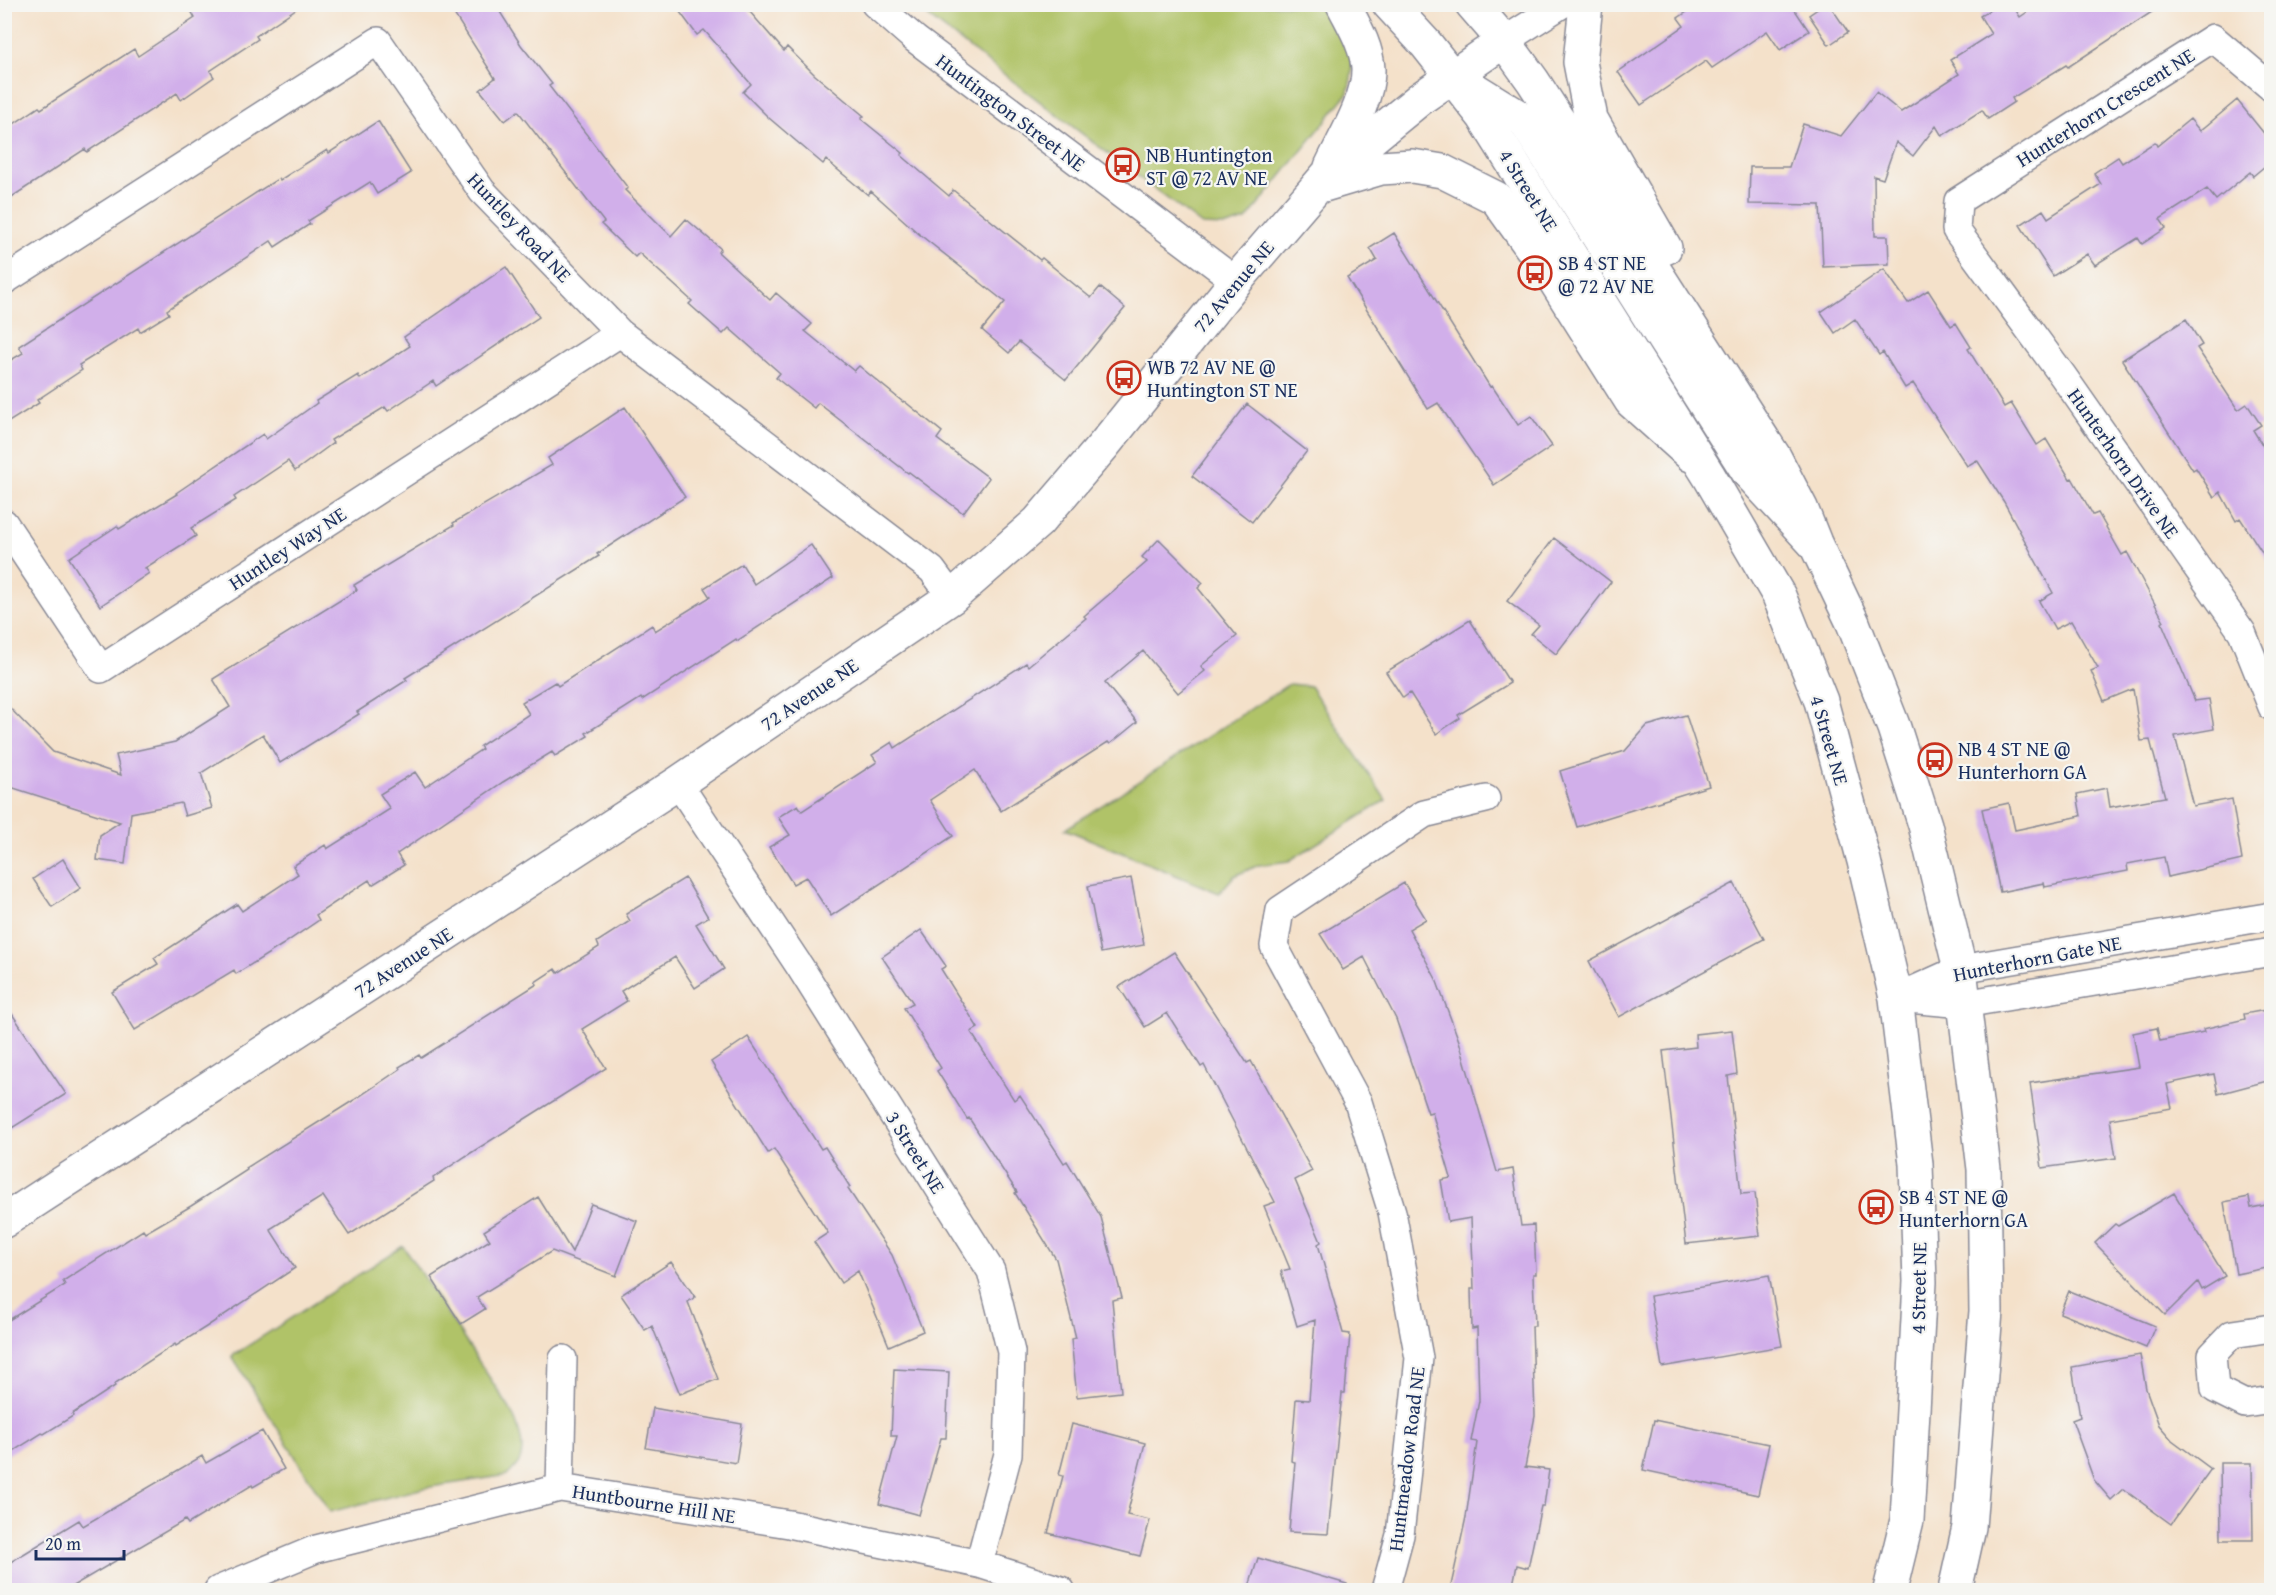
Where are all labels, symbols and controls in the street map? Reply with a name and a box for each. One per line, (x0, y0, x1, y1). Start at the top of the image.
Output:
street label: Hunterhorn Crescent NE (2010, 40, 2200, 174)
street label: Huntington Street NE (930, 46, 1092, 178)
place label: NB Huntington ST @ 72 AV NE (1146, 140, 1273, 192)
street label: 4 Street NE (1492, 143, 1566, 237)
bus stop icon: NB Huntington ST @ 72 AV NE (1105, 147, 1141, 183)
street label: Huntley Road NE (461, 165, 579, 289)
street label: 72 Avenue NE (1186, 234, 1280, 338)
place label: SB 4 ST NE @ 72 AV NE (1558, 248, 1654, 300)
bus stop icon: SB 4 ST NE @ 72 AV NE (1517, 255, 1553, 291)
place label: WB 72 AV NE @ Huntington ST NE (1147, 352, 1298, 404)
bus stop icon: WB 72 AV NE @ Huntington ST NE (1106, 360, 1142, 396)
street label: Hunterhorn Drive NE (2061, 382, 2187, 544)
street label: Huntley Way NE (222, 499, 352, 597)
street label: 72 Avenue NE (754, 650, 864, 738)
street label: 4 Street NE (1803, 692, 1857, 788)
place label: NB 4 ST NE @ Hunterhorn GA (1958, 734, 2087, 786)
bus stop icon: NB 4 ST NE @ Hunterhorn GA (1917, 742, 1953, 778)
street label: 72 Avenue NE (348, 919, 458, 1005)
street label: Hunterhorn Gate NE (1950, 927, 2124, 989)
street label: 3 Street NE (879, 1105, 953, 1199)
place label: SB 4 ST NE @ Hunterhorn GA (1899, 1182, 2028, 1234)
bus stop icon: SB 4 ST NE @ Hunterhorn GA (1858, 1189, 1894, 1225)
street label: 4 Street NE (1903, 1242, 1933, 1334)
street label: Huntmeadow Road NE (1380, 1365, 1432, 1553)
street label: Huntbourne Hill NE (570, 1476, 738, 1530)
scale bar (36, 1523, 124, 1561)
text: 20 m (45, 1530, 81, 1557)

